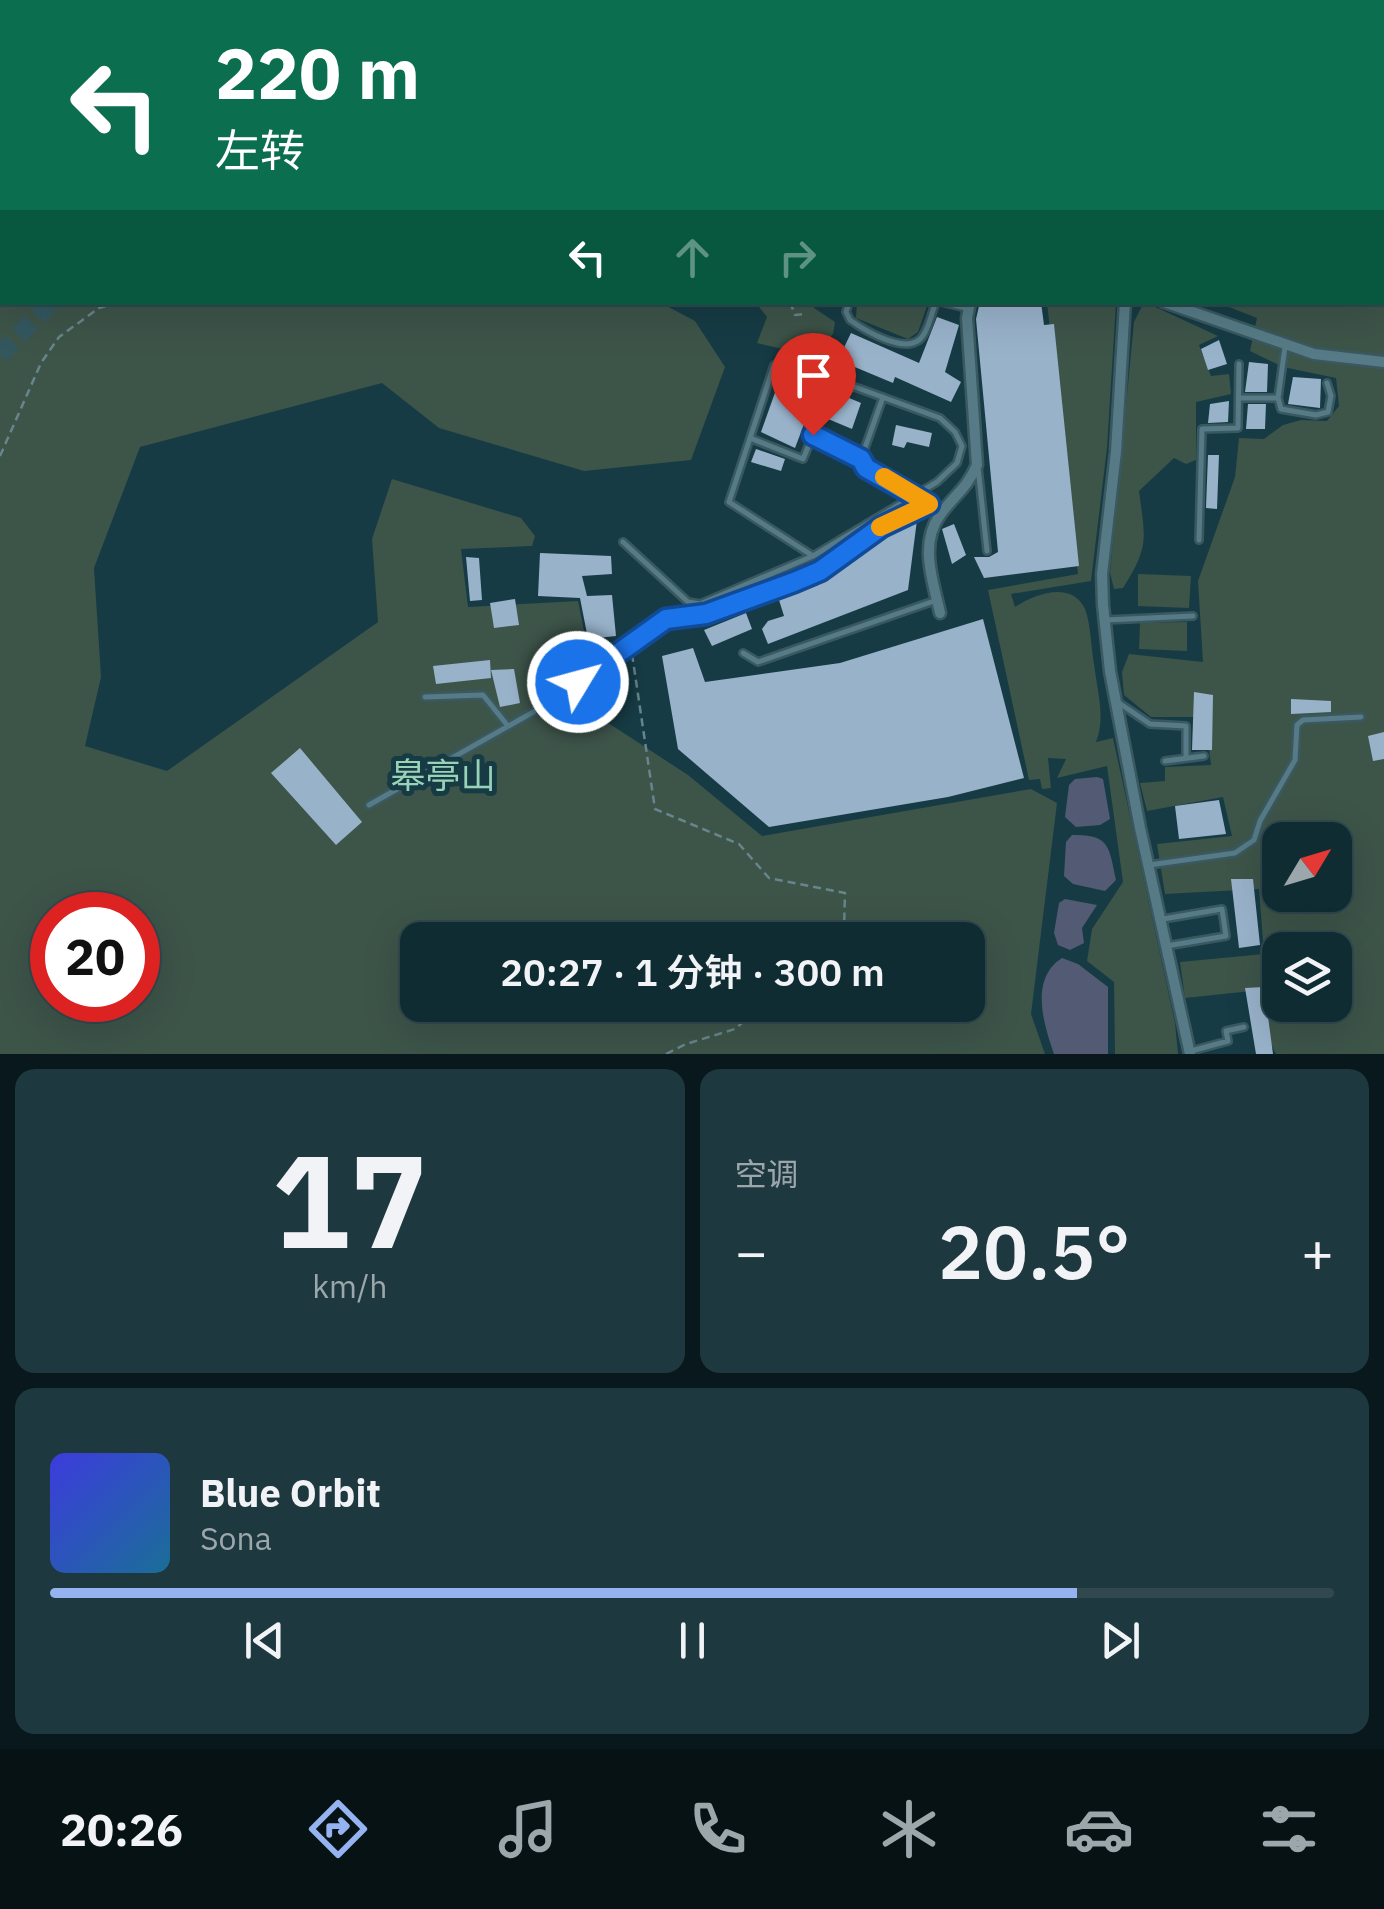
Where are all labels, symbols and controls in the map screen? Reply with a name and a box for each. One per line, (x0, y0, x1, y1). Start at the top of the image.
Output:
text: 220 m (215, 27, 420, 118)
icon: left (50, 40, 180, 170)
text: 左转 (215, 121, 305, 179)
icon: left (560, 230, 615, 285)
icon: ahead (665, 230, 720, 285)
icon: right (770, 230, 825, 285)
pin (771, 333, 856, 436)
icon: arrive (786, 348, 841, 403)
position arrow (526, 630, 630, 734)
park label: 皋亭山 (390, 752, 496, 798)
north arrow (1262, 822, 1352, 912)
map controls (1262, 822, 1352, 1022)
speed limit sign: 20 (30, 892, 160, 1022)
button: layers (1262, 932, 1352, 1022)
text: 20:27 · 1 分钟 · 300 m (500, 947, 885, 996)
text: 17 (272, 1115, 428, 1284)
text: 空调 (735, 1153, 799, 1195)
text: 20.5° (938, 1202, 1131, 1300)
text: − (735, 1216, 768, 1287)
text: + (1301, 1216, 1334, 1287)
text: km/h (312, 1265, 387, 1307)
text: Blue Orbit (200, 1468, 381, 1517)
text: Sona (200, 1517, 272, 1559)
icon: previous (237, 1613, 292, 1668)
icon: pause (665, 1613, 720, 1668)
icon: next (1093, 1613, 1148, 1668)
icon: directions (303, 1794, 373, 1864)
icon: music (493, 1794, 563, 1864)
icon: phone (683, 1794, 753, 1864)
icon: climate (874, 1794, 944, 1864)
icon: car (1064, 1794, 1134, 1864)
icon: filters (1254, 1794, 1324, 1864)
text: 20:26 (60, 1800, 183, 1858)

